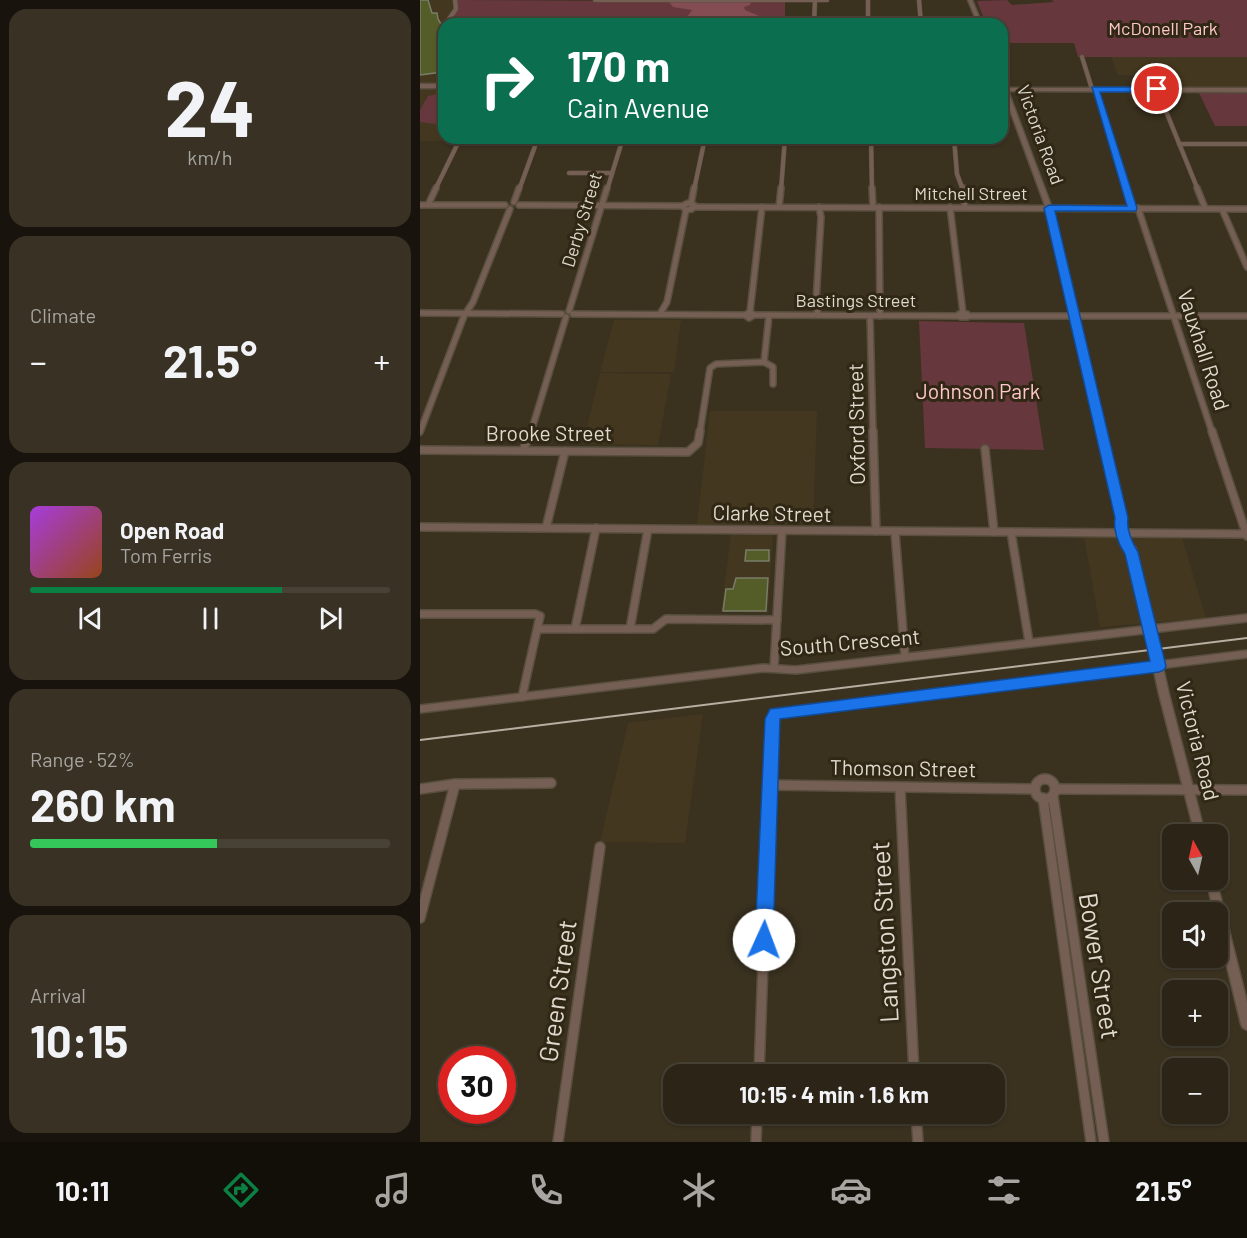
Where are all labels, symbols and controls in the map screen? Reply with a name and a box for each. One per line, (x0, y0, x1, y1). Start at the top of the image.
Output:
park label: McDonell Park (1108, 17, 1218, 39)
text: 170 m (567, 40, 670, 90)
icon: right (468, 42, 546, 120)
text: 24 (165, 59, 255, 153)
pin (1131, 63, 1182, 114)
icon: arrive (1140, 72, 1173, 105)
street label: Victoria Road (1013, 82, 1069, 187)
text: Cain Avenue (567, 91, 710, 123)
text: km/h (187, 145, 233, 169)
street label: Derby Street (556, 170, 606, 270)
street label: Mitchell Street (914, 182, 1028, 204)
street label: Vauxhall Road (1173, 286, 1236, 413)
street label: Bastings Street (796, 289, 916, 311)
text: Climate (30, 303, 96, 327)
text: 21.5° (163, 333, 257, 387)
text: − (30, 341, 47, 381)
text: + (374, 341, 390, 381)
street label: Oxford Street (842, 363, 869, 485)
park label: Johnson Park (916, 378, 1040, 403)
street label: Brooke Street (486, 420, 612, 445)
street label: Clarke Street (712, 499, 832, 526)
text: Open Road (120, 517, 224, 543)
text: Tom Ferris (120, 543, 212, 567)
icon: previous (74, 602, 107, 635)
icon: pause (194, 602, 227, 635)
icon: next (314, 602, 347, 635)
street label: South Crescent (779, 623, 921, 660)
street label: Victoria Road (1172, 679, 1225, 803)
text: Range · 52% (30, 747, 135, 771)
street label: Thomson Street (830, 754, 976, 781)
text: 260 km (30, 777, 176, 831)
north arrow (1162, 824, 1228, 890)
map controls (1162, 824, 1228, 1124)
street label: Langston Street (863, 841, 904, 1024)
street label: Bower Street (1074, 890, 1127, 1041)
button: sound (1162, 902, 1228, 968)
position arrow (732, 908, 796, 972)
street label: Green Street (531, 918, 582, 1064)
button: + (1162, 980, 1228, 1046)
text: Arrival (30, 983, 86, 1007)
text: 10:15 (30, 1013, 128, 1067)
speed limit sign: 30 (438, 1046, 516, 1124)
button: − (1162, 1058, 1228, 1124)
text: 10:15 · 4 min · 1.6 km (739, 1081, 929, 1107)
icon: directions (220, 1169, 262, 1211)
icon: music (372, 1169, 414, 1211)
icon: phone (525, 1169, 567, 1211)
icon: climate (678, 1169, 720, 1211)
icon: car (830, 1169, 872, 1211)
icon: filters (983, 1169, 1025, 1211)
text: 10:11 (55, 1174, 109, 1206)
text: 21.5° (1135, 1174, 1192, 1206)

